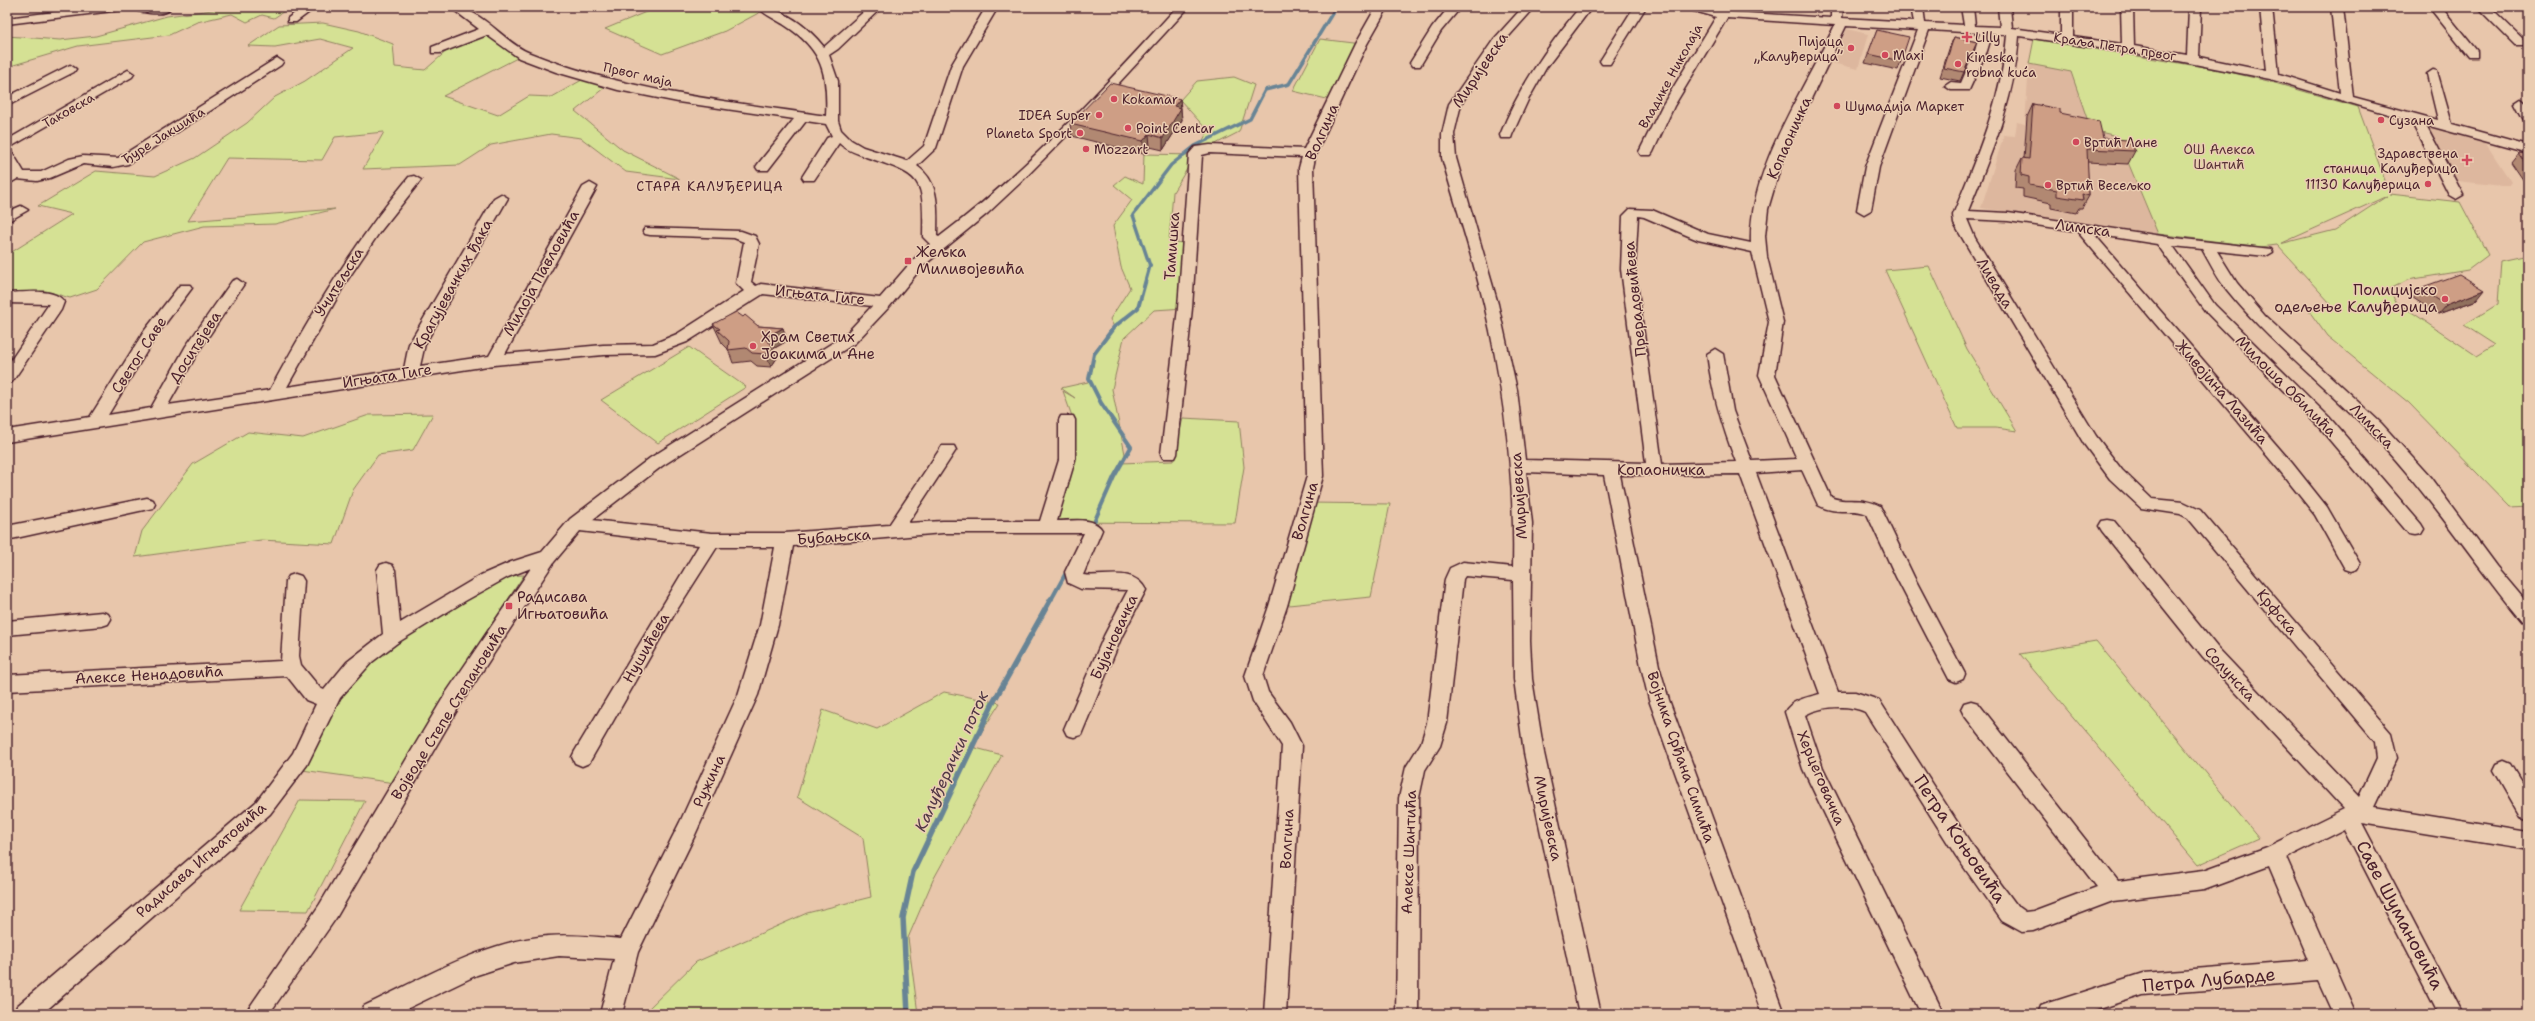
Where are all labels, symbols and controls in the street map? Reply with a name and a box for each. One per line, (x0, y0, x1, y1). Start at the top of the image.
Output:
street label: Владике Николаја (1635, 21, 1706, 132)
street label: Миријевска (1447, 28, 1513, 112)
street label: Краља Петра првог (2052, 28, 2178, 65)
place label: Lilly (1975, 29, 2000, 46)
marker: Lilly (1962, 32, 1972, 42)
place label: Пијаца „Калуђерица” (1753, 33, 1844, 65)
marker: Пијаца „Калуђерица” (1846, 43, 1856, 53)
place label: Maxi (1893, 47, 1924, 64)
place label: Kineska robna kuća (1966, 49, 2036, 81)
marker: Maxi (1880, 50, 1890, 60)
street label: Првог маја (602, 58, 674, 91)
marker: Kineska robna kuća (1953, 59, 1963, 69)
street label: Таковска (39, 89, 97, 132)
place label: Kokamar (1122, 91, 1178, 108)
street label: Копаоничка (1762, 93, 1816, 182)
marker: Kokamar (1109, 94, 1119, 104)
place label: Шумадија Маркет (1845, 98, 1964, 115)
street label: Волгина (1301, 100, 1344, 164)
marker: Шумадија Маркет (1832, 101, 1842, 111)
street label: Ђуре Јакшића (118, 103, 208, 168)
place label: IDEA Super (1019, 107, 1091, 124)
marker: IDEA Super (1094, 110, 1104, 120)
place label: Сузана (2389, 112, 2434, 129)
marker: Сузана (2376, 115, 2386, 125)
place label: Point Centar (1136, 120, 1215, 137)
marker: Point Centar (1123, 123, 1133, 133)
place label: Planeta Sport (986, 125, 1072, 142)
marker: Planeta Sport (1075, 128, 1085, 138)
place label: Вртић Лане (2084, 134, 2158, 151)
marker: Вртић Лане (2071, 137, 2081, 147)
place label: Mozzart (1094, 141, 1148, 158)
park label: ОШ Алекса Шантић (2183, 141, 2255, 173)
marker: Mozzart (1081, 144, 1091, 154)
place label: Здравствена станица Калуђерица (2323, 145, 2458, 177)
marker: Здравствена станица Калуђерица (2461, 154, 2473, 166)
place label: 11130 Калуђерица (2305, 176, 2420, 193)
place label: Вртић Весељко (2056, 177, 2151, 194)
district label: СТАРА КАЛУЂЕРИЦА (636, 178, 784, 195)
marker: 11130 Калуђерица (2423, 179, 2433, 189)
marker: Вртић Весељко (2043, 180, 2053, 190)
street label: Милоја Павловића (498, 206, 584, 339)
street label: Тамишка (1160, 210, 1184, 281)
street label: Лимска (2054, 214, 2113, 242)
street label: Крагујевачких ђака (409, 215, 497, 353)
street label: Прерадовићева (1619, 240, 1651, 358)
place label: Жељка Миливојевића (916, 242, 1025, 279)
street label: Учитељска (310, 243, 369, 320)
street label: Ливада (1972, 254, 2018, 313)
marker: Жељка Миливојевића (903, 256, 913, 266)
street label: Игњата Гиге (774, 280, 866, 310)
place label: Полицијско одељење Калуђерица (2274, 280, 2438, 317)
marker: Полицијско одељење Калуђерица (2440, 294, 2450, 304)
street label: Доситејева (164, 307, 226, 387)
street label: Светог Саве (107, 313, 171, 397)
place label: Храм Светих Јоакима и Ане (761, 327, 875, 364)
street label: Милоша Обилића (2231, 331, 2342, 442)
street label: Живојина Лазића (2171, 336, 2273, 449)
marker: Храм Светих Јоакима и Ане (748, 341, 758, 351)
street label: Игњата Гиге (341, 359, 433, 393)
street label: Лимска (2345, 399, 2399, 453)
street label: Миријевска (1506, 451, 1532, 540)
street label: Копаоничка (1617, 460, 1706, 480)
street label: Волгина (1287, 479, 1323, 543)
street label: Бубањска (796, 524, 872, 550)
street label: Крфска (2252, 585, 2302, 640)
place label: Радисава Игњатовића (517, 587, 609, 624)
street label: Бујановачка (1086, 591, 1143, 683)
marker: Радисава Игњатовића (504, 601, 514, 611)
street label: Нушићева (618, 609, 674, 687)
street label: Војводе Степе Степановића (387, 620, 512, 804)
street label: Солунска (2200, 642, 2261, 706)
street label: Алексе Ненадовића (74, 661, 224, 689)
street label: Војника Срђана Симића (1642, 669, 1720, 846)
water label: Калуђерачки поток (910, 687, 993, 835)
street label: Херцеговачка (1792, 728, 1850, 829)
street label: Ружина (688, 751, 730, 811)
street label: Петра Коњовића (1908, 770, 2012, 908)
street label: Миријевска (1529, 773, 1567, 863)
street label: Алексе Шантића (1397, 789, 1421, 914)
street label: Радисава Игњатовића (132, 797, 271, 922)
street label: Волгина (1275, 808, 1299, 870)
street label: Саве Шумановића (2350, 836, 2450, 994)
street label: Петра Лубарде (2141, 962, 2277, 998)

